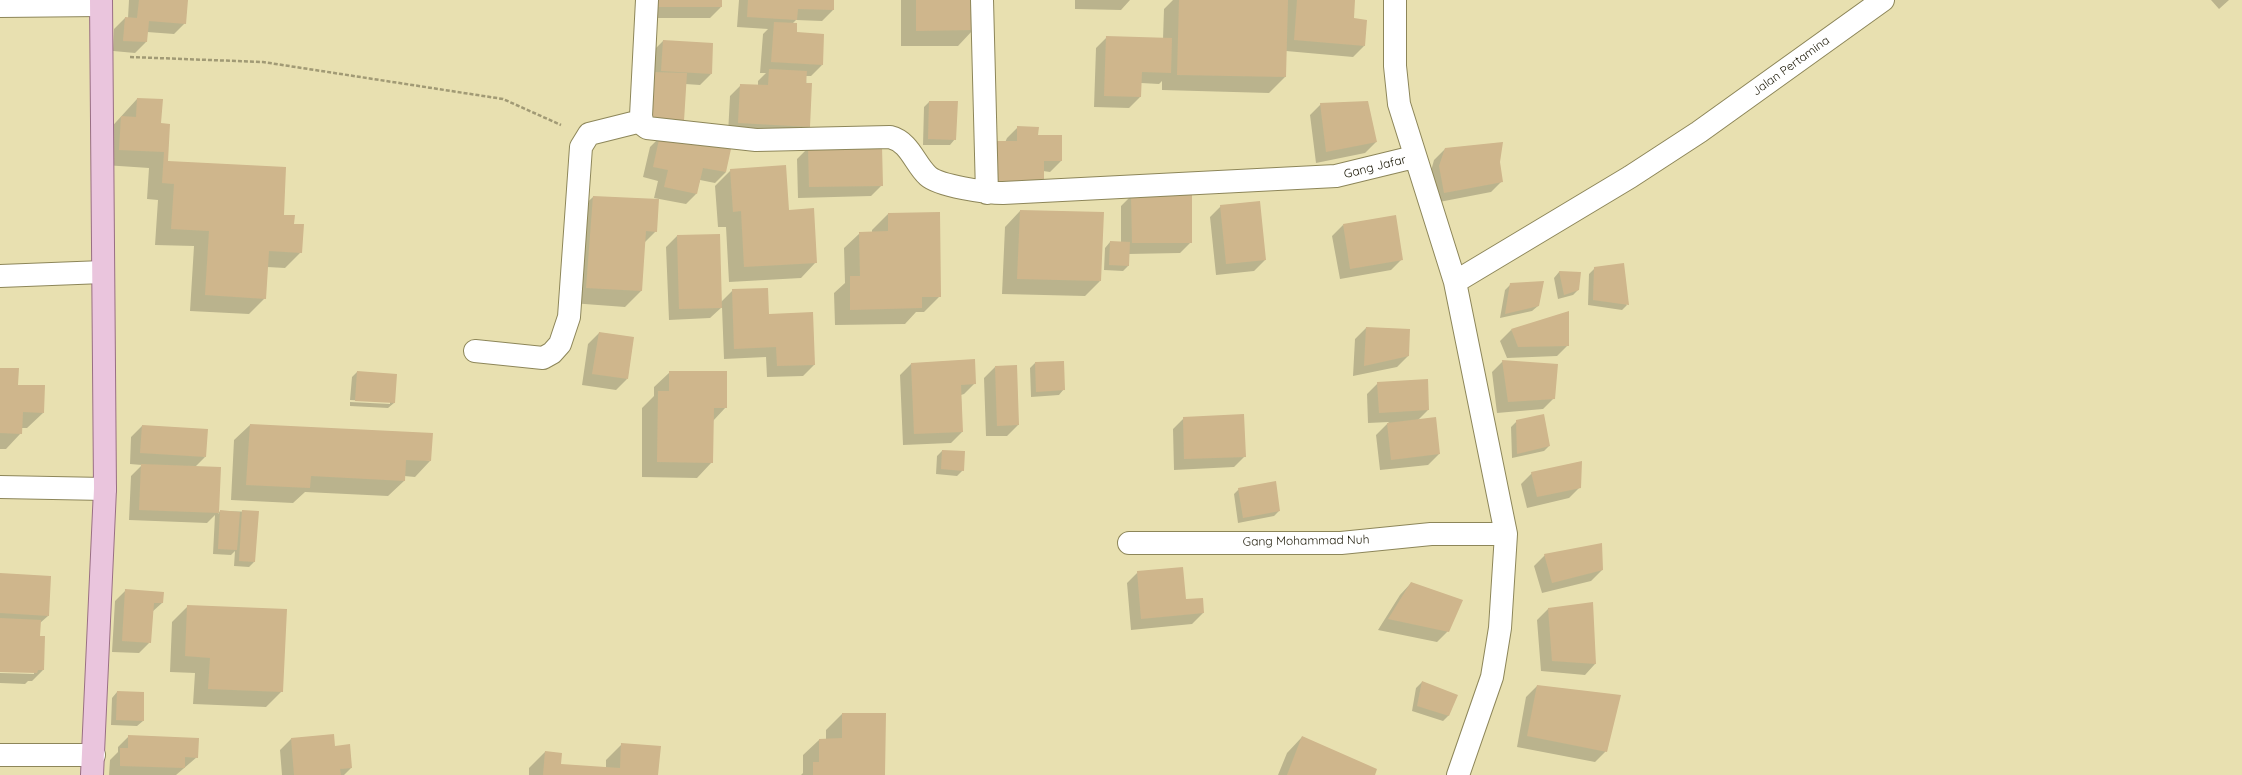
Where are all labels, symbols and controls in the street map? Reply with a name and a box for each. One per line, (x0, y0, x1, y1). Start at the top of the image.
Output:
street label: Jalan Pertamina (1750, 33, 1832, 99)
street label: Gang Jafar (1342, 152, 1408, 182)
street label: Gang Mohammad Nuh (1242, 533, 1370, 549)

